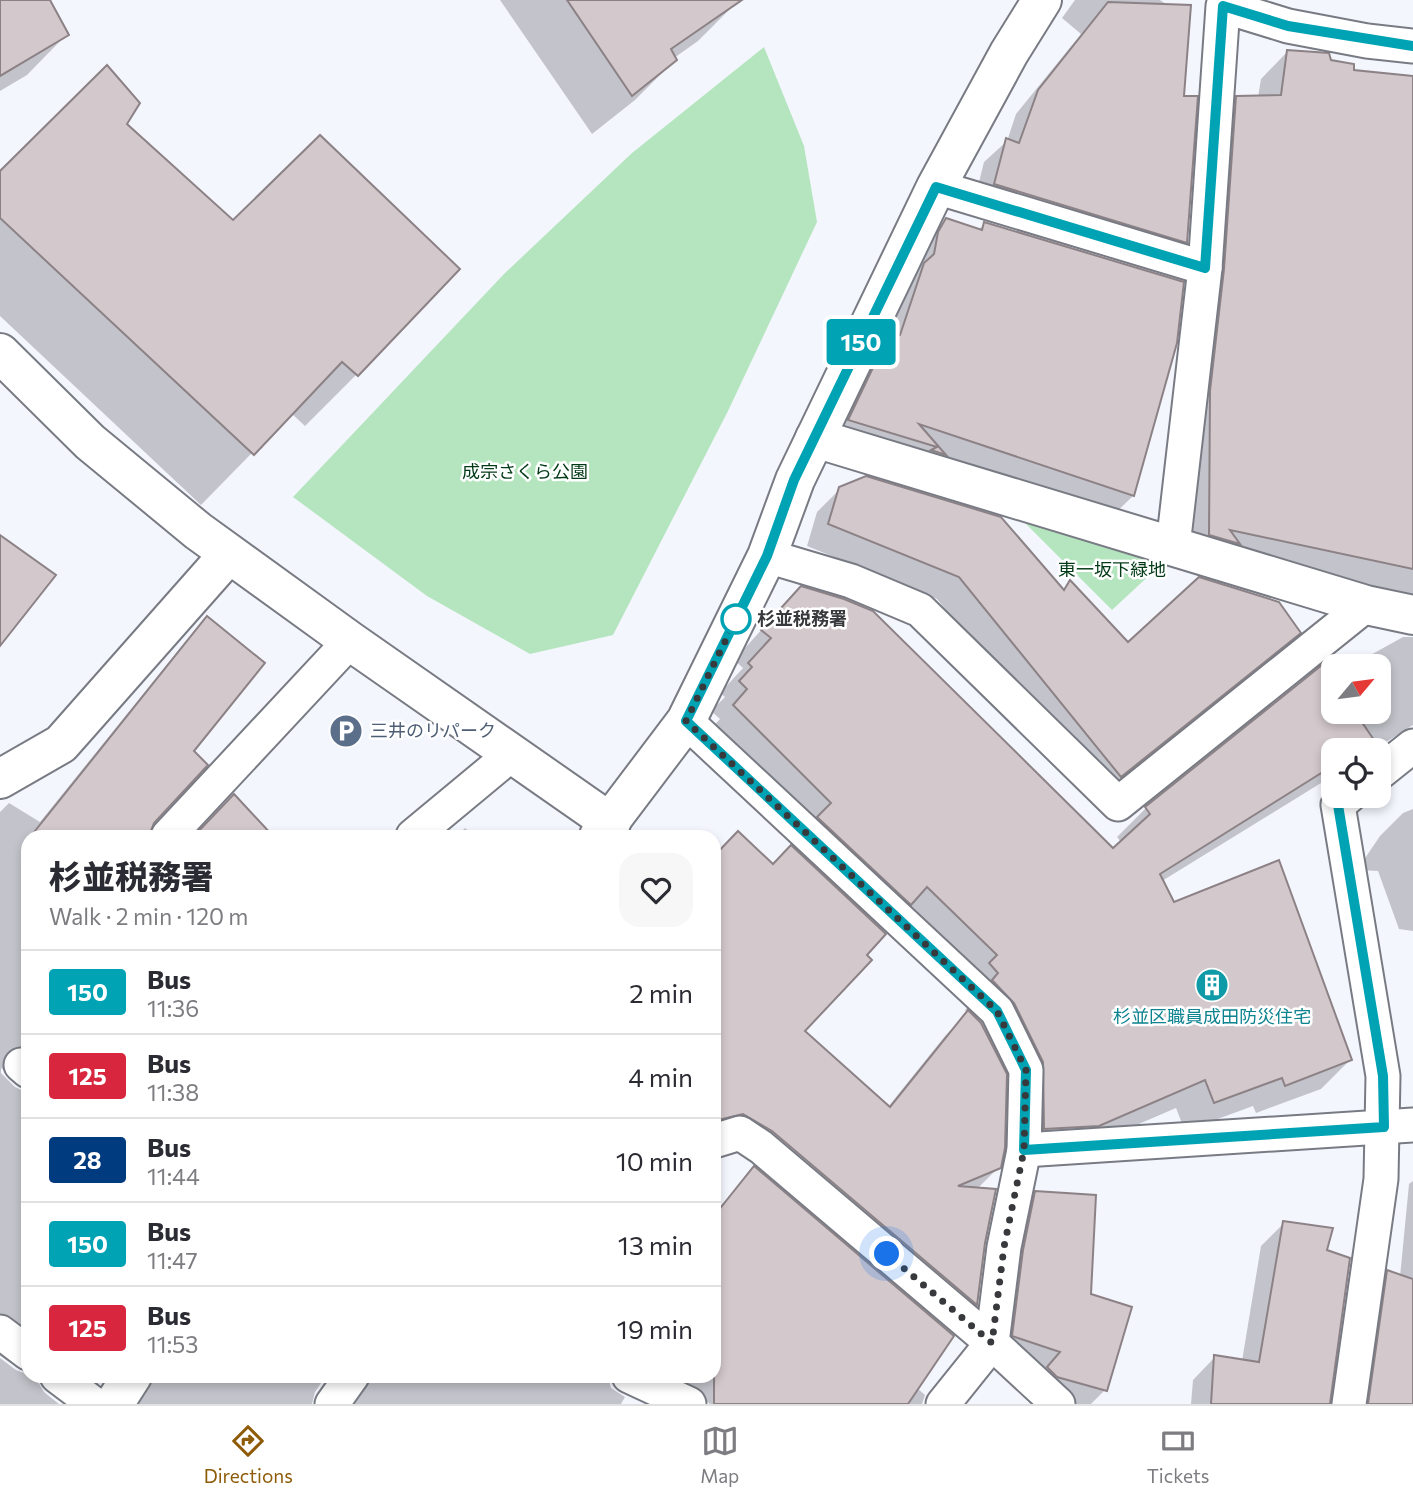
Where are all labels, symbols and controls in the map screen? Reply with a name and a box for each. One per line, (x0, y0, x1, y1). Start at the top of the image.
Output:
line badge: 150 (821, 319, 901, 365)
text: 150 (841, 327, 881, 356)
park label: 成宗さくら公園 (462, 460, 588, 482)
park label: 東一坂下緑地 (1058, 558, 1166, 580)
marker: 杉並税務署 (721, 604, 751, 634)
place label: 杉並税務署 (757, 607, 847, 629)
north arrow (1321, 654, 1391, 724)
map controls (1321, 654, 1391, 808)
parking icon: 三井のリパーク (327, 712, 365, 750)
place label: 三井のリパーク (370, 719, 496, 741)
button: locate (1321, 738, 1391, 808)
button: heart (619, 853, 693, 927)
text: 杉並税務署 (49, 855, 214, 896)
text: Walk · 2 min · 120 m (49, 902, 248, 930)
text: Bus (147, 963, 191, 994)
building icon: 杉並区職員成田防災住宅 (1193, 966, 1231, 1004)
text: 150 (67, 977, 108, 1006)
text: 2 min (629, 977, 693, 1008)
text: 11:36 (147, 994, 199, 1022)
place label: 杉並区職員成田防災住宅 (1113, 1005, 1311, 1027)
text: Bus (147, 1047, 191, 1078)
text: 125 (68, 1061, 107, 1090)
text: 4 min (628, 1061, 693, 1092)
text: 11:38 (147, 1078, 199, 1106)
text: Bus (147, 1131, 191, 1162)
text: 28 (73, 1145, 102, 1174)
text: 10 min (616, 1145, 693, 1176)
text: 11:44 (147, 1162, 200, 1190)
text: Bus (147, 1215, 191, 1246)
text: 150 (67, 1229, 108, 1258)
text: 13 min (618, 1229, 693, 1260)
your location (869, 1236, 904, 1271)
text: 11:47 (147, 1246, 198, 1274)
text: Bus (147, 1299, 191, 1330)
text: 125 (68, 1313, 107, 1342)
text: 19 min (617, 1313, 693, 1344)
text: 11:53 (147, 1330, 198, 1358)
tab: Directions (204, 1422, 293, 1487)
tab: Map (700, 1422, 739, 1487)
tab: Tickets (1147, 1422, 1209, 1487)

